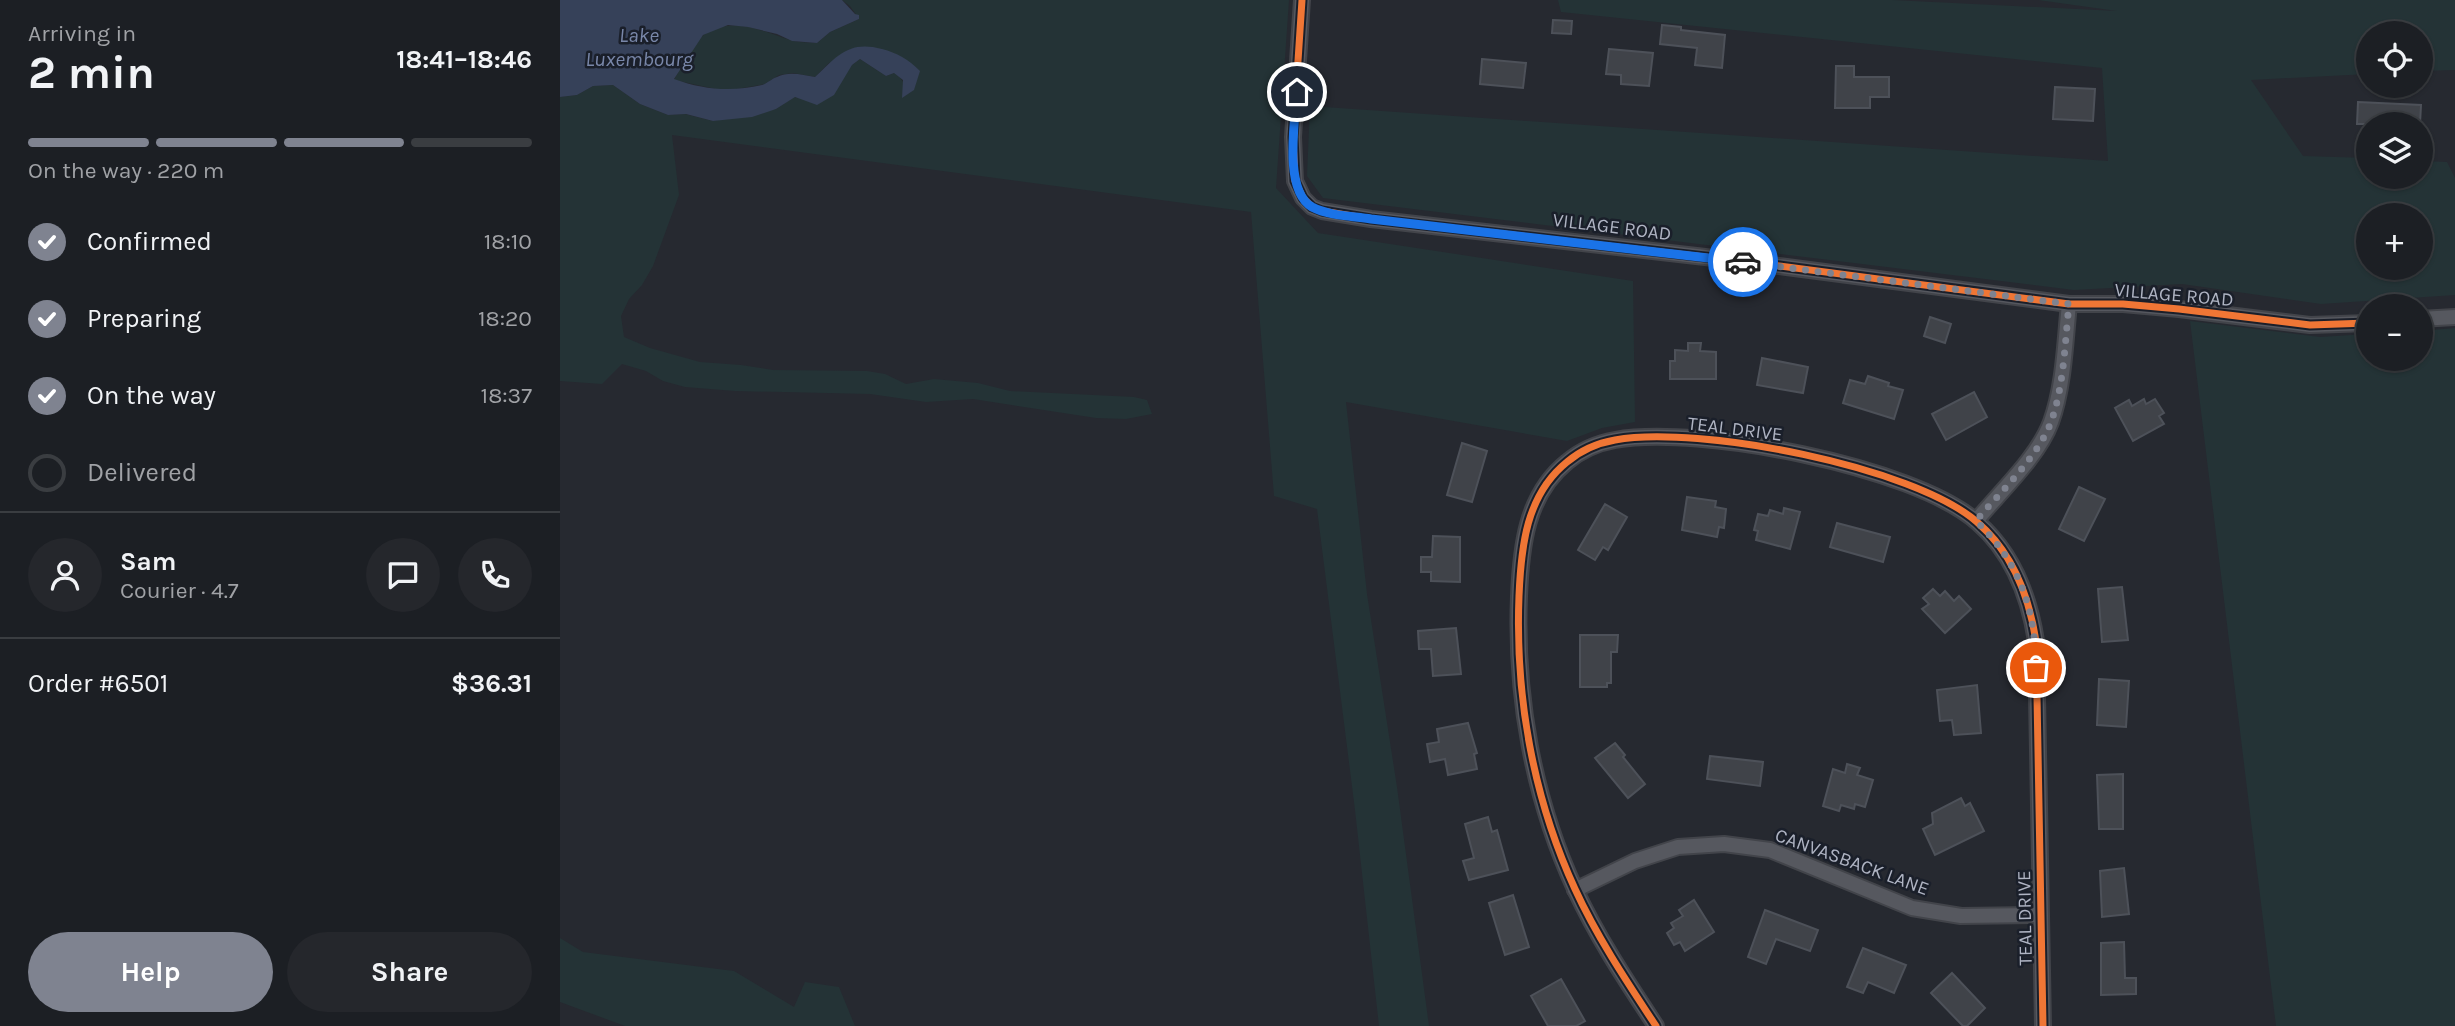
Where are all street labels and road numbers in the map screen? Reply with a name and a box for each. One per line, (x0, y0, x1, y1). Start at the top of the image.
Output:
street label: VILLAGE ROAD (1551, 209, 1673, 245)
street label: VILLAGE ROAD (2114, 279, 2234, 311)
street label: TEAL DRIVE (1686, 412, 1784, 446)
street label: CANVASBACK LANE (1772, 824, 1932, 900)
street label: TEAL DRIVE (2013, 870, 2037, 966)

